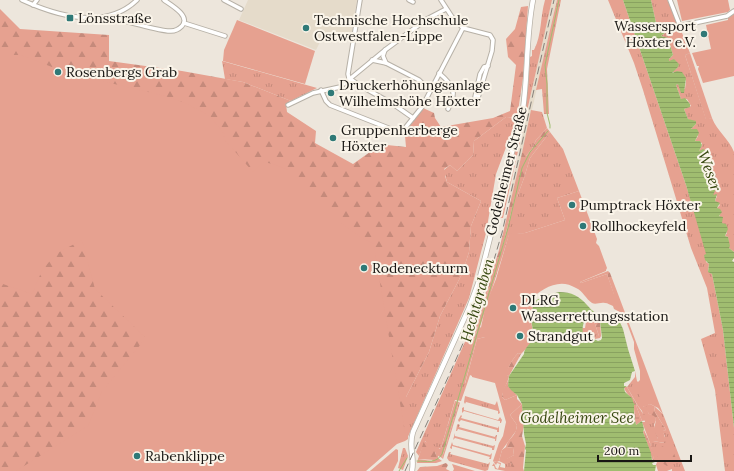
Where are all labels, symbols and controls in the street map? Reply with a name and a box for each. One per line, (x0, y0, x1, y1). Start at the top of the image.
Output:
place label: Lönsstraße (78, 9, 152, 27)
place label: Technische Hochschule Ostwestfalen-Lippe (314, 11, 469, 45)
marker: Lönsstraße (65, 13, 75, 23)
place label: Wassersport Höxter e.V. (614, 17, 697, 51)
marker: Technische Hochschule Ostwestfalen-Lippe (301, 23, 311, 33)
marker: Wassersport Höxter e.V. (699, 29, 709, 39)
place label: Rosenbergs Grab (66, 63, 177, 81)
marker: Rosenbergs Grab (53, 67, 63, 77)
place label: Druckerhöhungsanlage Wilhelmshöhe Höxter (339, 76, 491, 110)
marker: Druckerhöhungsanlage Wilhelmshöhe Höxter (326, 88, 336, 98)
street label: Godelheimer Straße (481, 104, 531, 237)
place label: Gruppenherberge Höxter (341, 121, 458, 155)
marker: Gruppenherberge Höxter (328, 133, 338, 143)
water label: Weser (694, 148, 726, 194)
place label: Pumptrack Höxter (580, 196, 700, 214)
marker: Pumptrack Höxter (567, 200, 577, 210)
place label: Rollhockeyfeld (591, 217, 686, 235)
marker: Rollhockeyfeld (578, 221, 588, 231)
water label: Hechtgraben (456, 255, 498, 344)
place label: Rodeneckturm (372, 259, 469, 277)
marker: Rodeneckturm (359, 263, 369, 273)
place label: DLRG Wasserrettungsstation (521, 291, 669, 325)
marker: DLRG Wasserrettungsstation (508, 303, 518, 313)
place label: Strandgut (528, 327, 593, 345)
marker: Strandgut (515, 331, 525, 341)
water label: Godelheimer See (520, 408, 634, 427)
scale bar (598, 437, 691, 463)
text: 200 m (604, 443, 640, 458)
place label: Rabenklippe (145, 447, 225, 465)
marker: Rabenklippe (132, 451, 142, 461)

